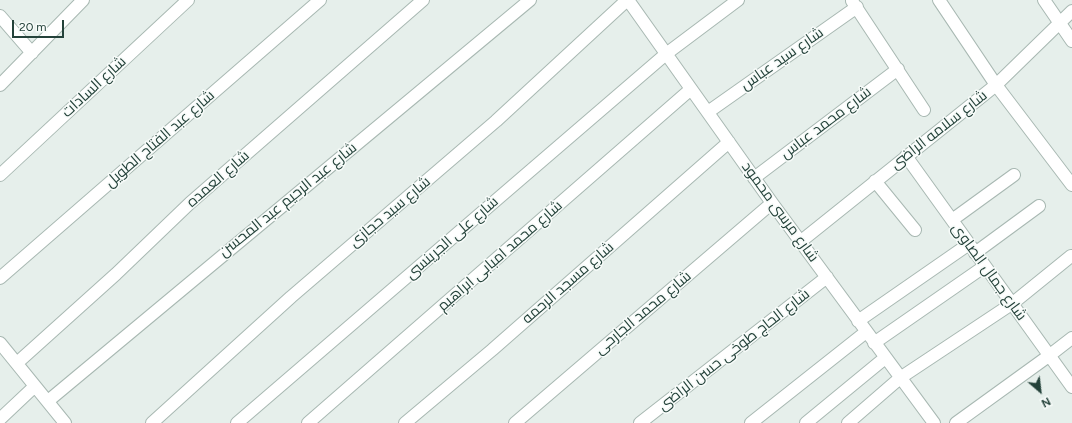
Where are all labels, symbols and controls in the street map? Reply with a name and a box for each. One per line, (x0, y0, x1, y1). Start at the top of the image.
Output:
scale bar (14, 12, 66, 38)
text: 20 m (19, 20, 47, 34)
street label: شارع سيد عباس (737, 24, 827, 94)
street label: شارع السادات (58, 53, 130, 121)
street label: شارع محمد عباس (777, 83, 875, 163)
street label: شارع عبد الفتاح الطويل (102, 87, 218, 191)
street label: شارع سلامه الراضى (887, 87, 991, 173)
street label: شارع عبد الرحيم عبد المحسن (215, 139, 361, 261)
street label: شارع العمده (183, 147, 253, 211)
street label: شارع مرسى محمود (738, 158, 822, 266)
street label: شارع سيد حجازى (346, 173, 434, 251)
street label: شارع على الجرينسى (402, 193, 502, 283)
street label: شارع محمد امبابى ابراهيم (434, 197, 566, 315)
street label: شارع جمال الصاوى (948, 220, 1030, 324)
street label: شارع مسجد الرحمه (518, 238, 618, 328)
street label: شارع محمد الجارحى (591, 267, 695, 359)
street label: شارع الحاج طوخى حسن الراضى (655, 285, 813, 415)
north arrow (1020, 371, 1060, 411)
text: N (1039, 394, 1053, 410)

